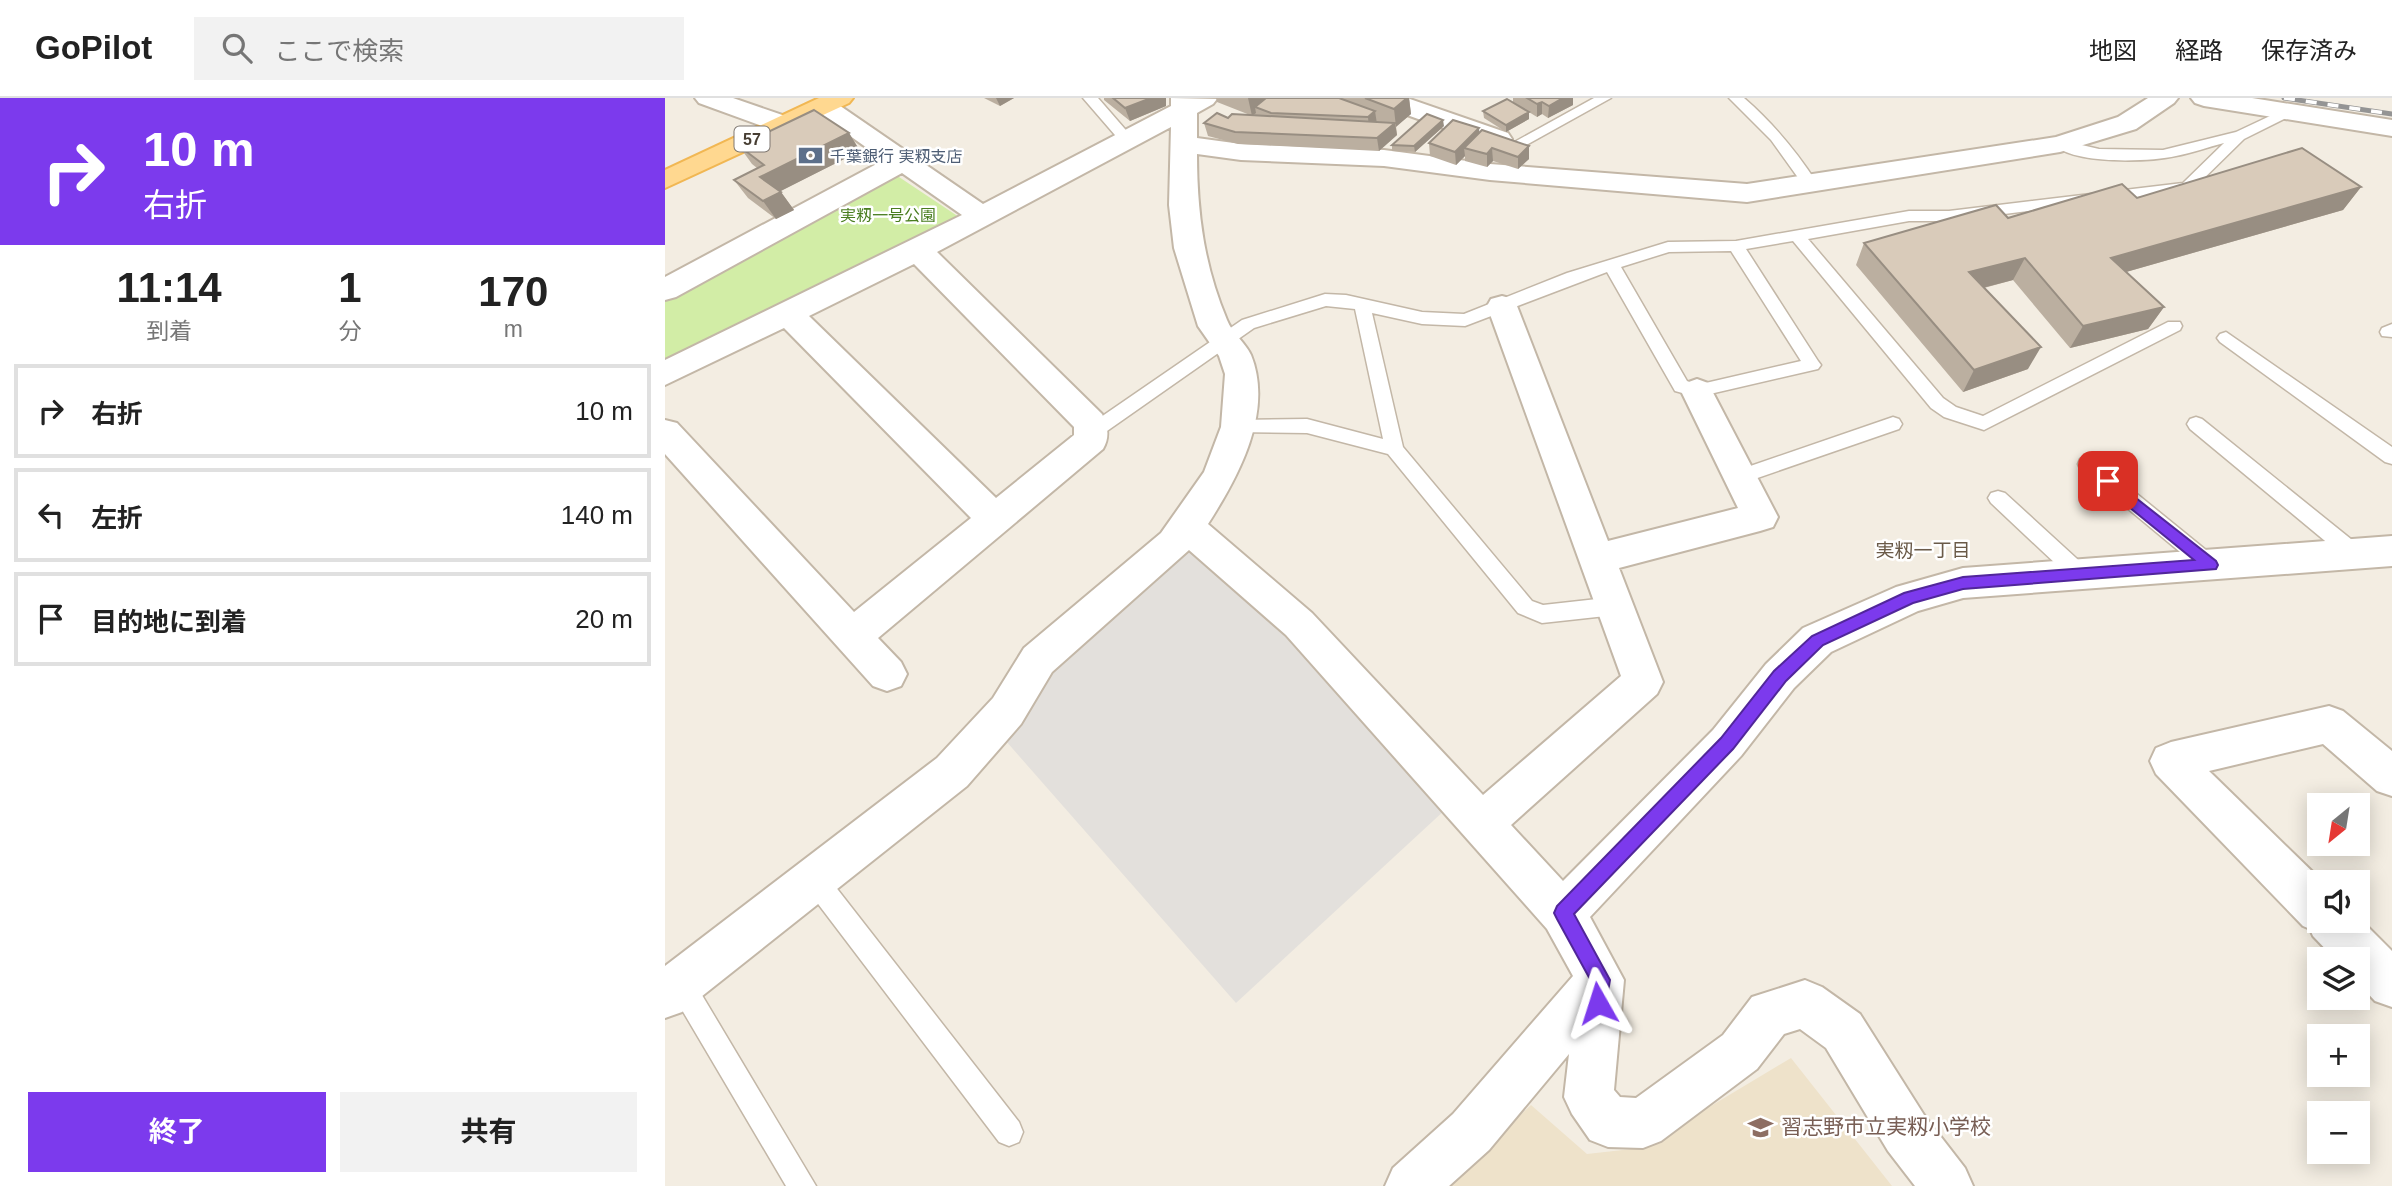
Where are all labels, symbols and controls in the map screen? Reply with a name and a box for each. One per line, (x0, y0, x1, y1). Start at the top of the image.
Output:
search box (194, 17, 684, 80)
text: GoPilot (35, 29, 152, 66)
icon: search (218, 29, 256, 67)
text: ここで検索 (274, 36, 404, 66)
text: 地図 (2089, 37, 2137, 64)
text: 経路 (2175, 37, 2223, 64)
text: 保存済み (2261, 37, 2357, 64)
text: 10 m (143, 122, 255, 176)
icon: right (28, 126, 119, 217)
road number: 57 (735, 126, 769, 152)
bank icon: 千葉銀行 実籾支店 (796, 142, 824, 170)
place label: 千葉銀行 実籾支店 (830, 148, 962, 165)
text: 右折 (143, 187, 207, 223)
park label: 実籾一号公園 (840, 207, 936, 224)
text: 11:14 (117, 264, 222, 311)
text: 1 (338, 264, 362, 311)
text: 170 (478, 268, 548, 315)
text: m (504, 316, 523, 342)
text: 到着 (146, 318, 192, 344)
text: 分 (339, 318, 362, 344)
icon: right (32, 392, 70, 430)
text: 10 m (575, 396, 633, 426)
text: 右折 (91, 399, 143, 429)
pin (2078, 451, 2138, 511)
icon: arrive (2089, 462, 2127, 500)
icon: left (32, 496, 70, 534)
text: 140 m (561, 500, 633, 530)
text: 左折 (91, 503, 143, 533)
district label: 実籾一丁目 (1875, 540, 1971, 561)
icon: arrive (32, 600, 70, 638)
text: 20 m (575, 604, 633, 634)
text: 目的地に到着 (91, 607, 247, 637)
north arrow (2307, 793, 2369, 856)
map controls (2307, 793, 2370, 1164)
button: sound (2307, 870, 2370, 933)
button: layers (2307, 947, 2370, 1010)
position arrow (1561, 966, 1635, 1040)
button: + (2307, 1024, 2370, 1087)
button: 終了 (28, 1092, 326, 1172)
button: 共有 (340, 1092, 637, 1172)
button: − (2307, 1101, 2370, 1164)
school or university icon: 習志野市立実籾小学校 (1747, 1113, 1775, 1141)
place label: 習志野市立実籾小学校 (1781, 1115, 1991, 1138)

